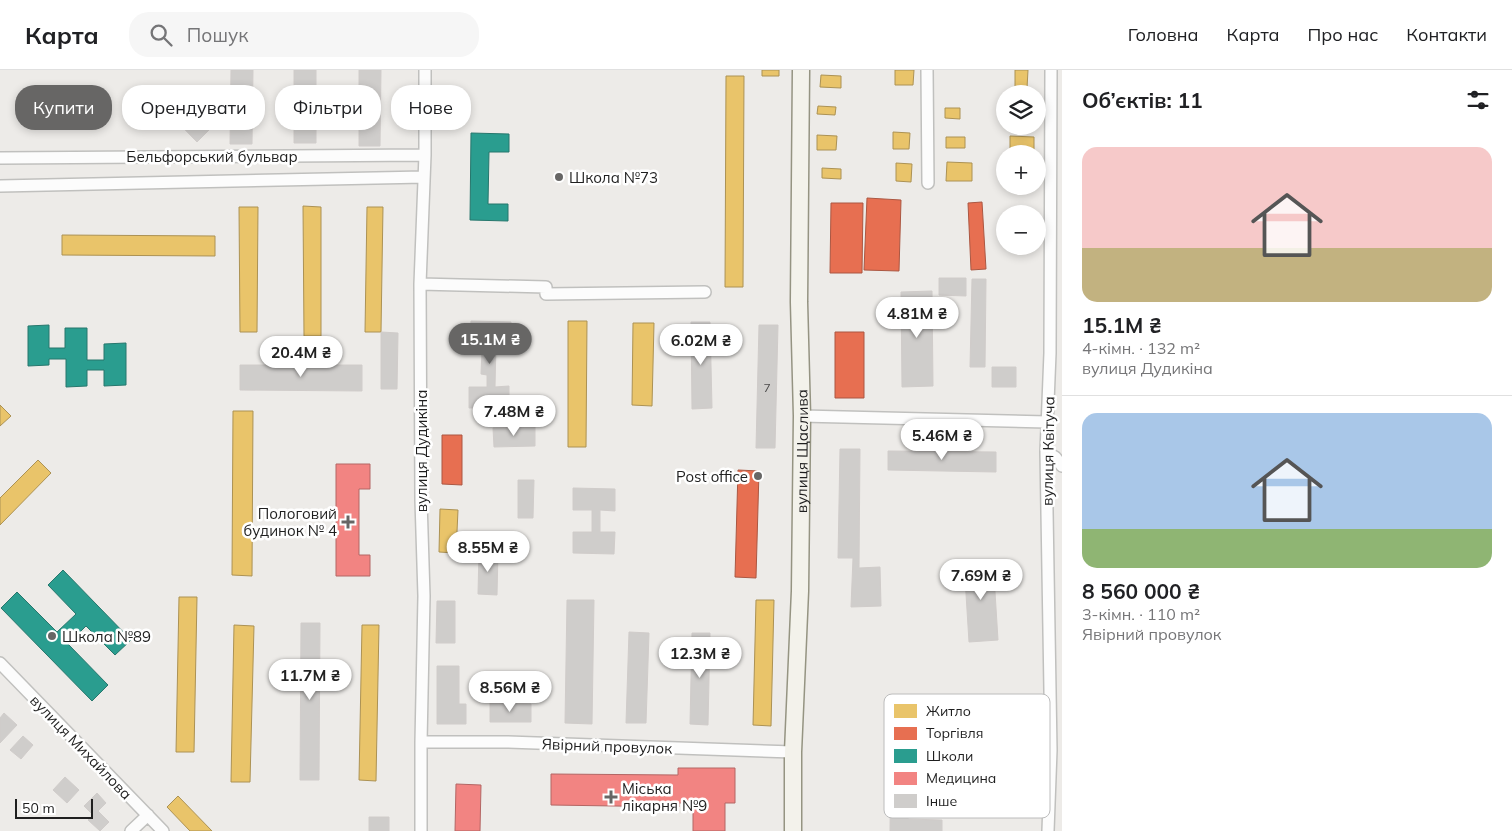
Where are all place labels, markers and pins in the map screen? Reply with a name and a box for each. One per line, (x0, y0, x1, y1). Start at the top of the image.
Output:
place label: Школа №73 (569, 168, 658, 187)
marker: Школа №73 (553, 171, 565, 183)
pin: 4.81M ₴ (871, 296, 963, 339)
pin: 15.1M ₴ (444, 322, 536, 365)
pin: 6.02M ₴ (655, 324, 747, 366)
pin: 20.4M ₴ (255, 336, 347, 378)
pin: 7.48M ₴ (468, 394, 560, 437)
pin: 5.46M ₴ (896, 418, 988, 461)
place label: Post office (676, 467, 748, 486)
marker: Post office (752, 470, 764, 482)
place label: Пологовий будинок № 4 (244, 504, 337, 540)
marker: Пологовий будинок № 4 (341, 515, 355, 529)
pin: 8.55M ₴ (442, 530, 534, 573)
pin: 7.69M ₴ (935, 558, 1027, 601)
place label: Школа №89 (62, 627, 151, 646)
marker: Школа №89 (46, 630, 58, 642)
pin: 12.3M ₴ (654, 636, 746, 679)
pin: 11.7M ₴ (264, 658, 356, 701)
pin: 8.56M ₴ (464, 670, 556, 713)
place label: Міська лікарня №9 (622, 779, 707, 815)
marker: Міська лікарня №9 (604, 790, 618, 804)

